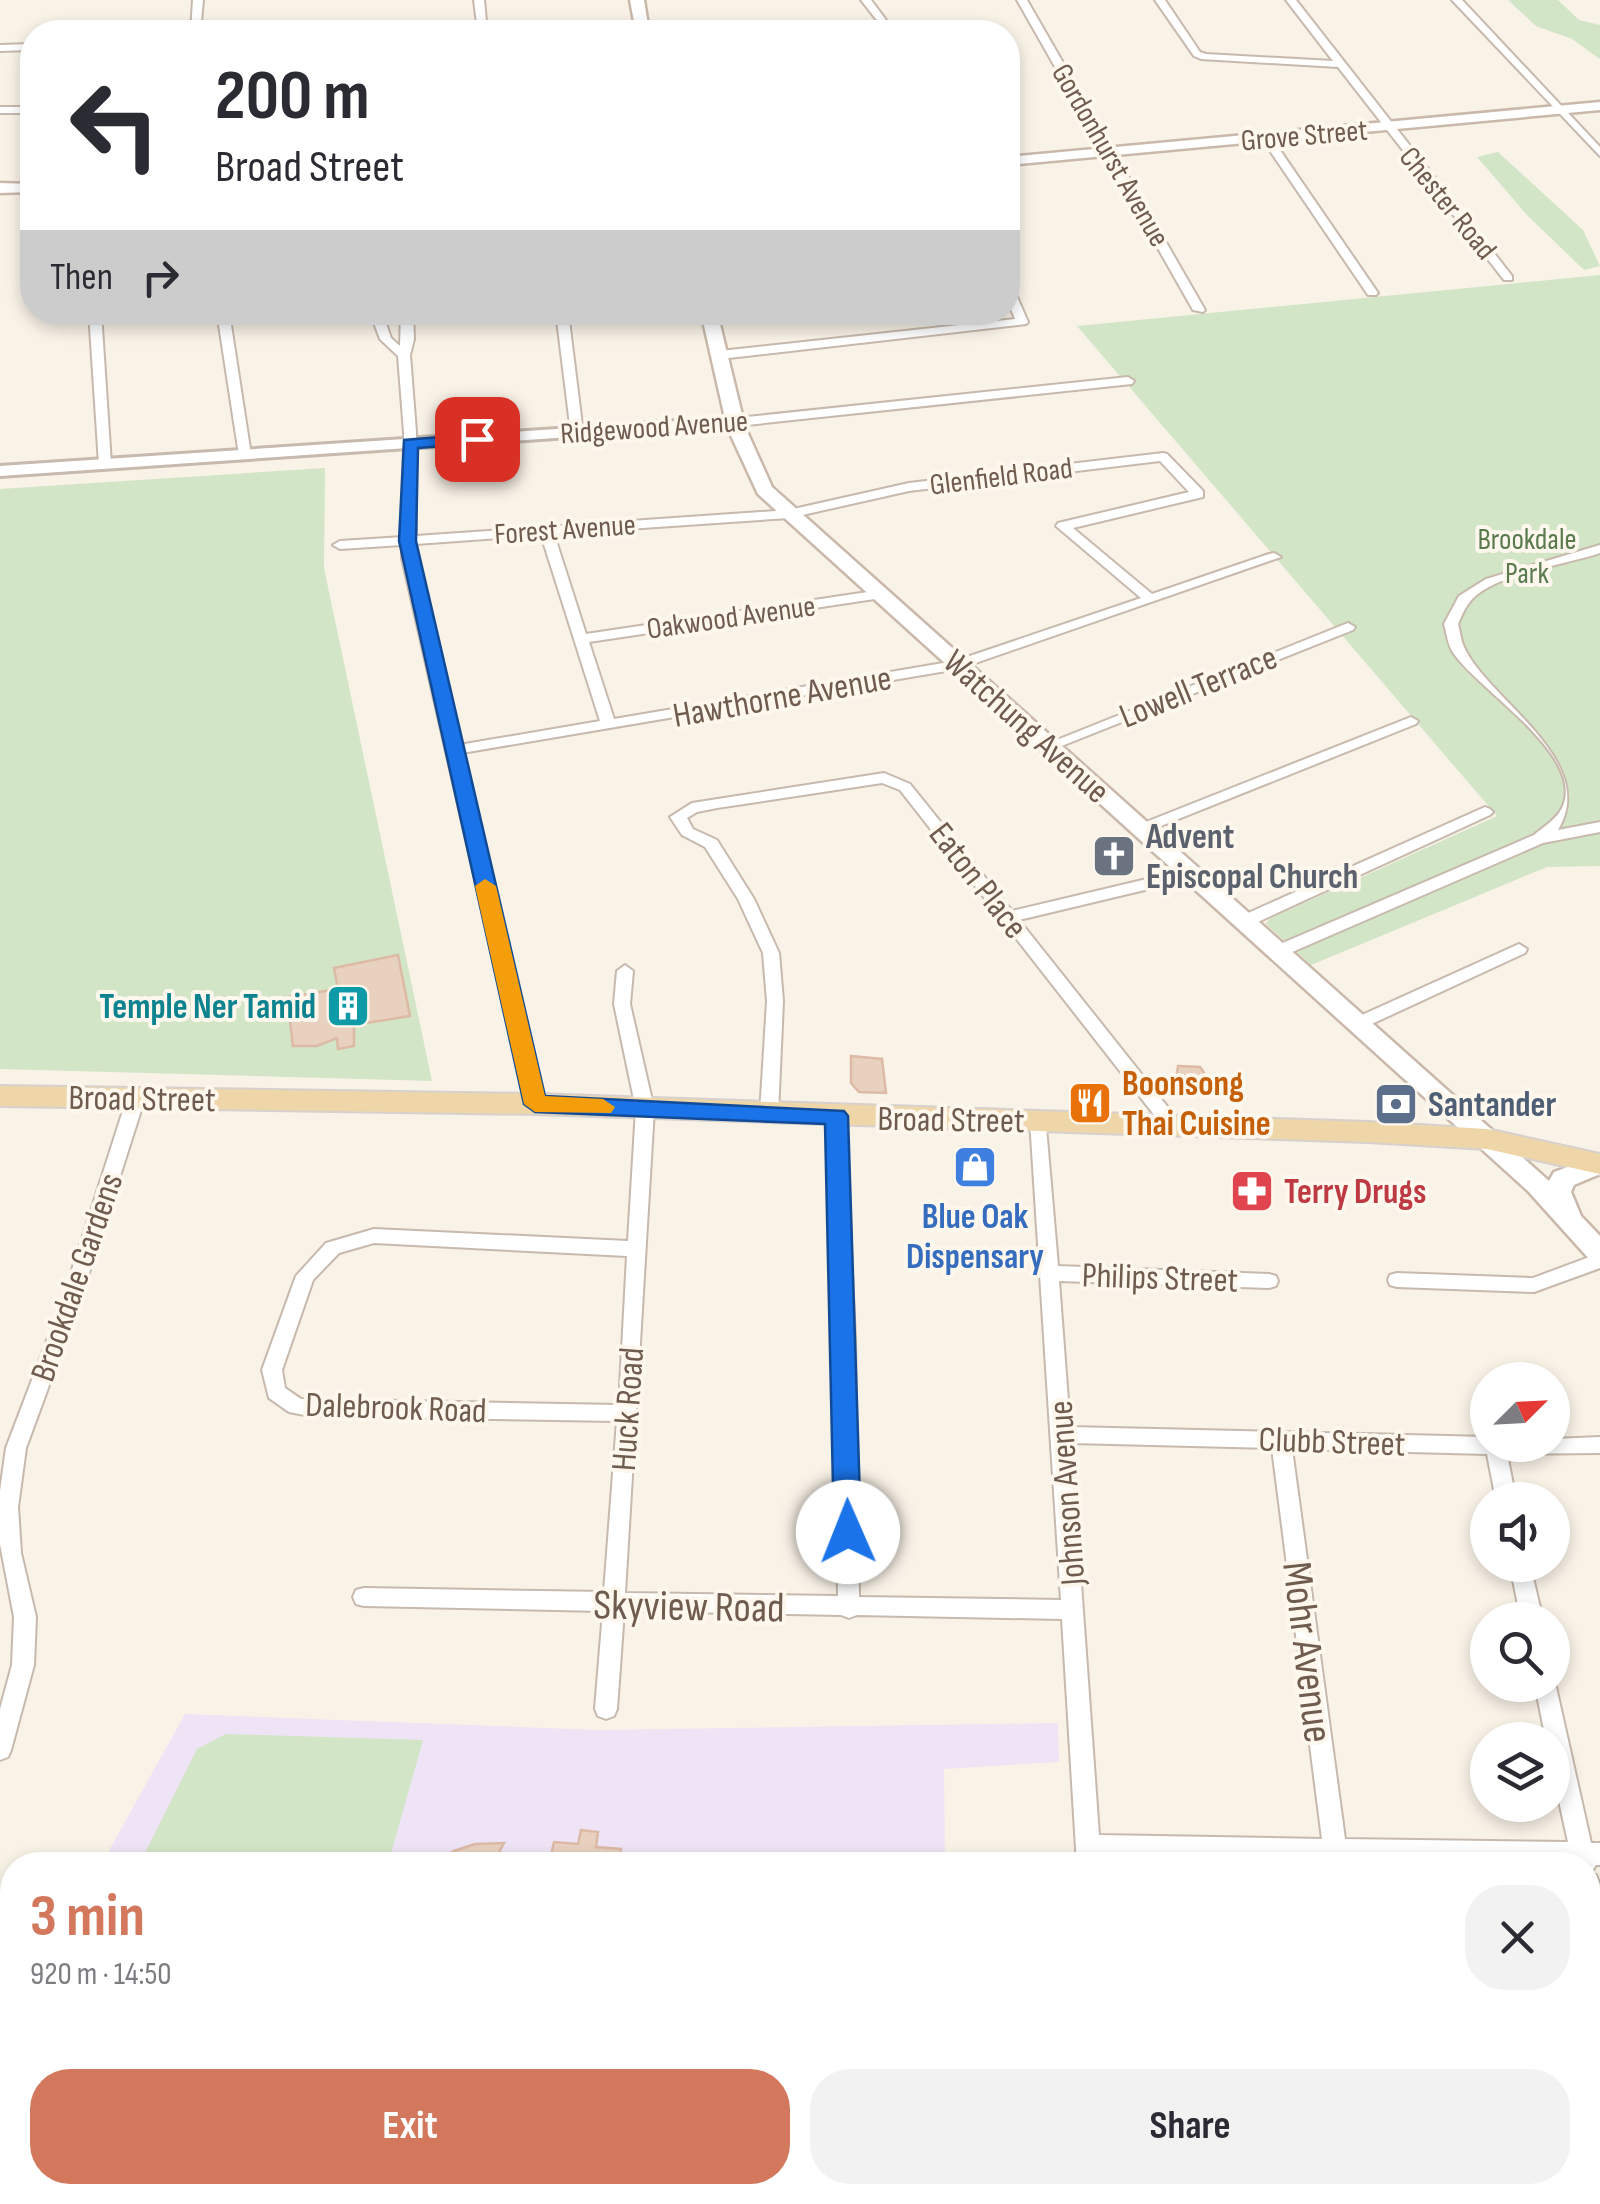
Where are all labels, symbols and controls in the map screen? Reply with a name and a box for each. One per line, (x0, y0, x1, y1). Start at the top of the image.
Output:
text: 200 m (215, 55, 370, 139)
street label: Gordonhurst Avenue (1043, 58, 1177, 253)
icon: left (50, 60, 180, 190)
street label: Grove Street (1239, 113, 1369, 159)
text: Broad Street (215, 140, 404, 195)
street label: Chester Road (1391, 140, 1504, 267)
icon: right (133, 250, 188, 305)
text: Then (50, 255, 113, 300)
pin (435, 397, 520, 482)
street label: Ridgewood Avenue (559, 403, 749, 453)
icon: arrive (450, 412, 505, 467)
street label: Glenfield Road (928, 450, 1075, 504)
street label: Forest Avenue (493, 507, 637, 553)
park label: Brookdale Park (1477, 522, 1577, 592)
street label: Oakwood Avenue (645, 588, 818, 648)
street label: Lowell Terrace (1114, 636, 1284, 738)
street label: Watchung Avenue (934, 641, 1118, 813)
street label: Hawthorne Avenue (670, 657, 895, 738)
street label: Eaton Place (919, 814, 1036, 948)
place label: Advent Episcopal Church (1145, 816, 1358, 899)
church icon: Advent Episcopal Church (1091, 833, 1137, 879)
building icon: Temple Ner Tamid (325, 983, 371, 1029)
place label: Temple Ner Tamid (99, 986, 316, 1029)
place label: Boonsong Thai Cuisine (1122, 1063, 1271, 1146)
street label: Broad Street (68, 1077, 216, 1122)
restaurant icon: Boonsong Thai Cuisine (1067, 1080, 1113, 1126)
bank icon: Santander (1373, 1081, 1419, 1127)
place label: Santander (1428, 1084, 1556, 1127)
street label: Broad Street (877, 1098, 1025, 1143)
shop icon: Blue Oak Dispensary (952, 1144, 998, 1190)
street label: Brookdale Gardens (22, 1168, 133, 1387)
pharmacy icon: Terry Drugs (1229, 1168, 1275, 1214)
place label: Terry Drugs (1284, 1171, 1426, 1214)
place label: Blue Oak Dispensary (906, 1196, 1044, 1279)
street label: Philips Street (1081, 1254, 1239, 1303)
street label: Huck Road (603, 1346, 654, 1472)
north arrow (1470, 1362, 1570, 1462)
map controls (1470, 1362, 1570, 1822)
street label: Dalebrook Road (305, 1384, 487, 1433)
street label: Johnson Avenue (1040, 1399, 1095, 1588)
street label: Clubb Street (1258, 1418, 1406, 1467)
position arrow (796, 1480, 900, 1584)
button: sound (1470, 1482, 1570, 1582)
street label: Mohr Avenue (1270, 1559, 1343, 1746)
street label: Skyview Road (593, 1580, 785, 1635)
button: search (1470, 1602, 1570, 1702)
button: layers (1470, 1722, 1570, 1822)
text: 3 min (30, 1881, 145, 1953)
button: close (1465, 1885, 1570, 1990)
text: 920 m · 14:50 (30, 1955, 172, 1994)
button: Exit (30, 2069, 790, 2184)
button: Share (810, 2069, 1570, 2184)

